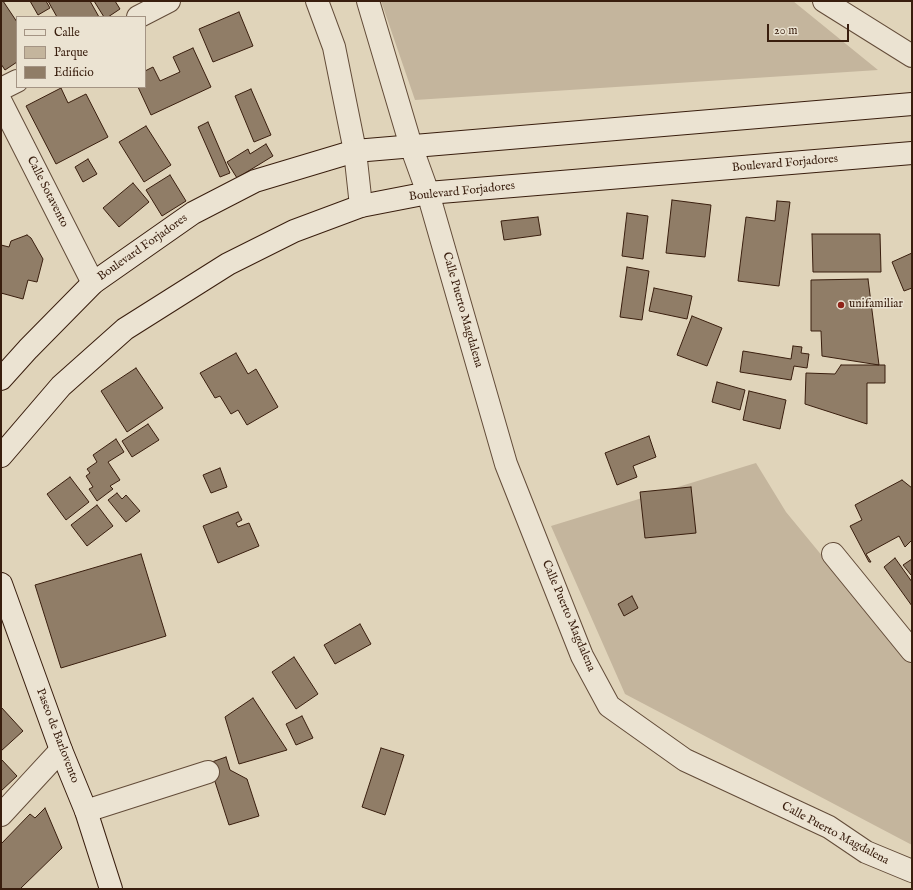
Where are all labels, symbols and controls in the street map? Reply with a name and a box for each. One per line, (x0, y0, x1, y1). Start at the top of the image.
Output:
legend (16, 16, 146, 88)
scale bar (769, 16, 851, 42)
text: 20 m (774, 23, 797, 38)
text: Calle (54, 25, 80, 40)
text: Parque (54, 45, 88, 60)
text: Edificio (54, 65, 94, 80)
street label: Boulevard Forjadores (731, 152, 839, 176)
street label: Calle Sotavento (23, 154, 71, 230)
street label: Boulevard Forjadores (408, 179, 516, 205)
street label: Boulevard Forjadores (95, 212, 191, 284)
street label: Calle Puerto Magdalena (439, 251, 485, 369)
place label: unifamiliar (849, 298, 903, 312)
marker: unifamiliar (836, 300, 846, 310)
street label: Calle Puerto Magdalena (538, 558, 598, 674)
street label: Paseo de Barlovento (32, 687, 82, 785)
street label: Calle Puerto Magdalena (779, 800, 891, 868)

